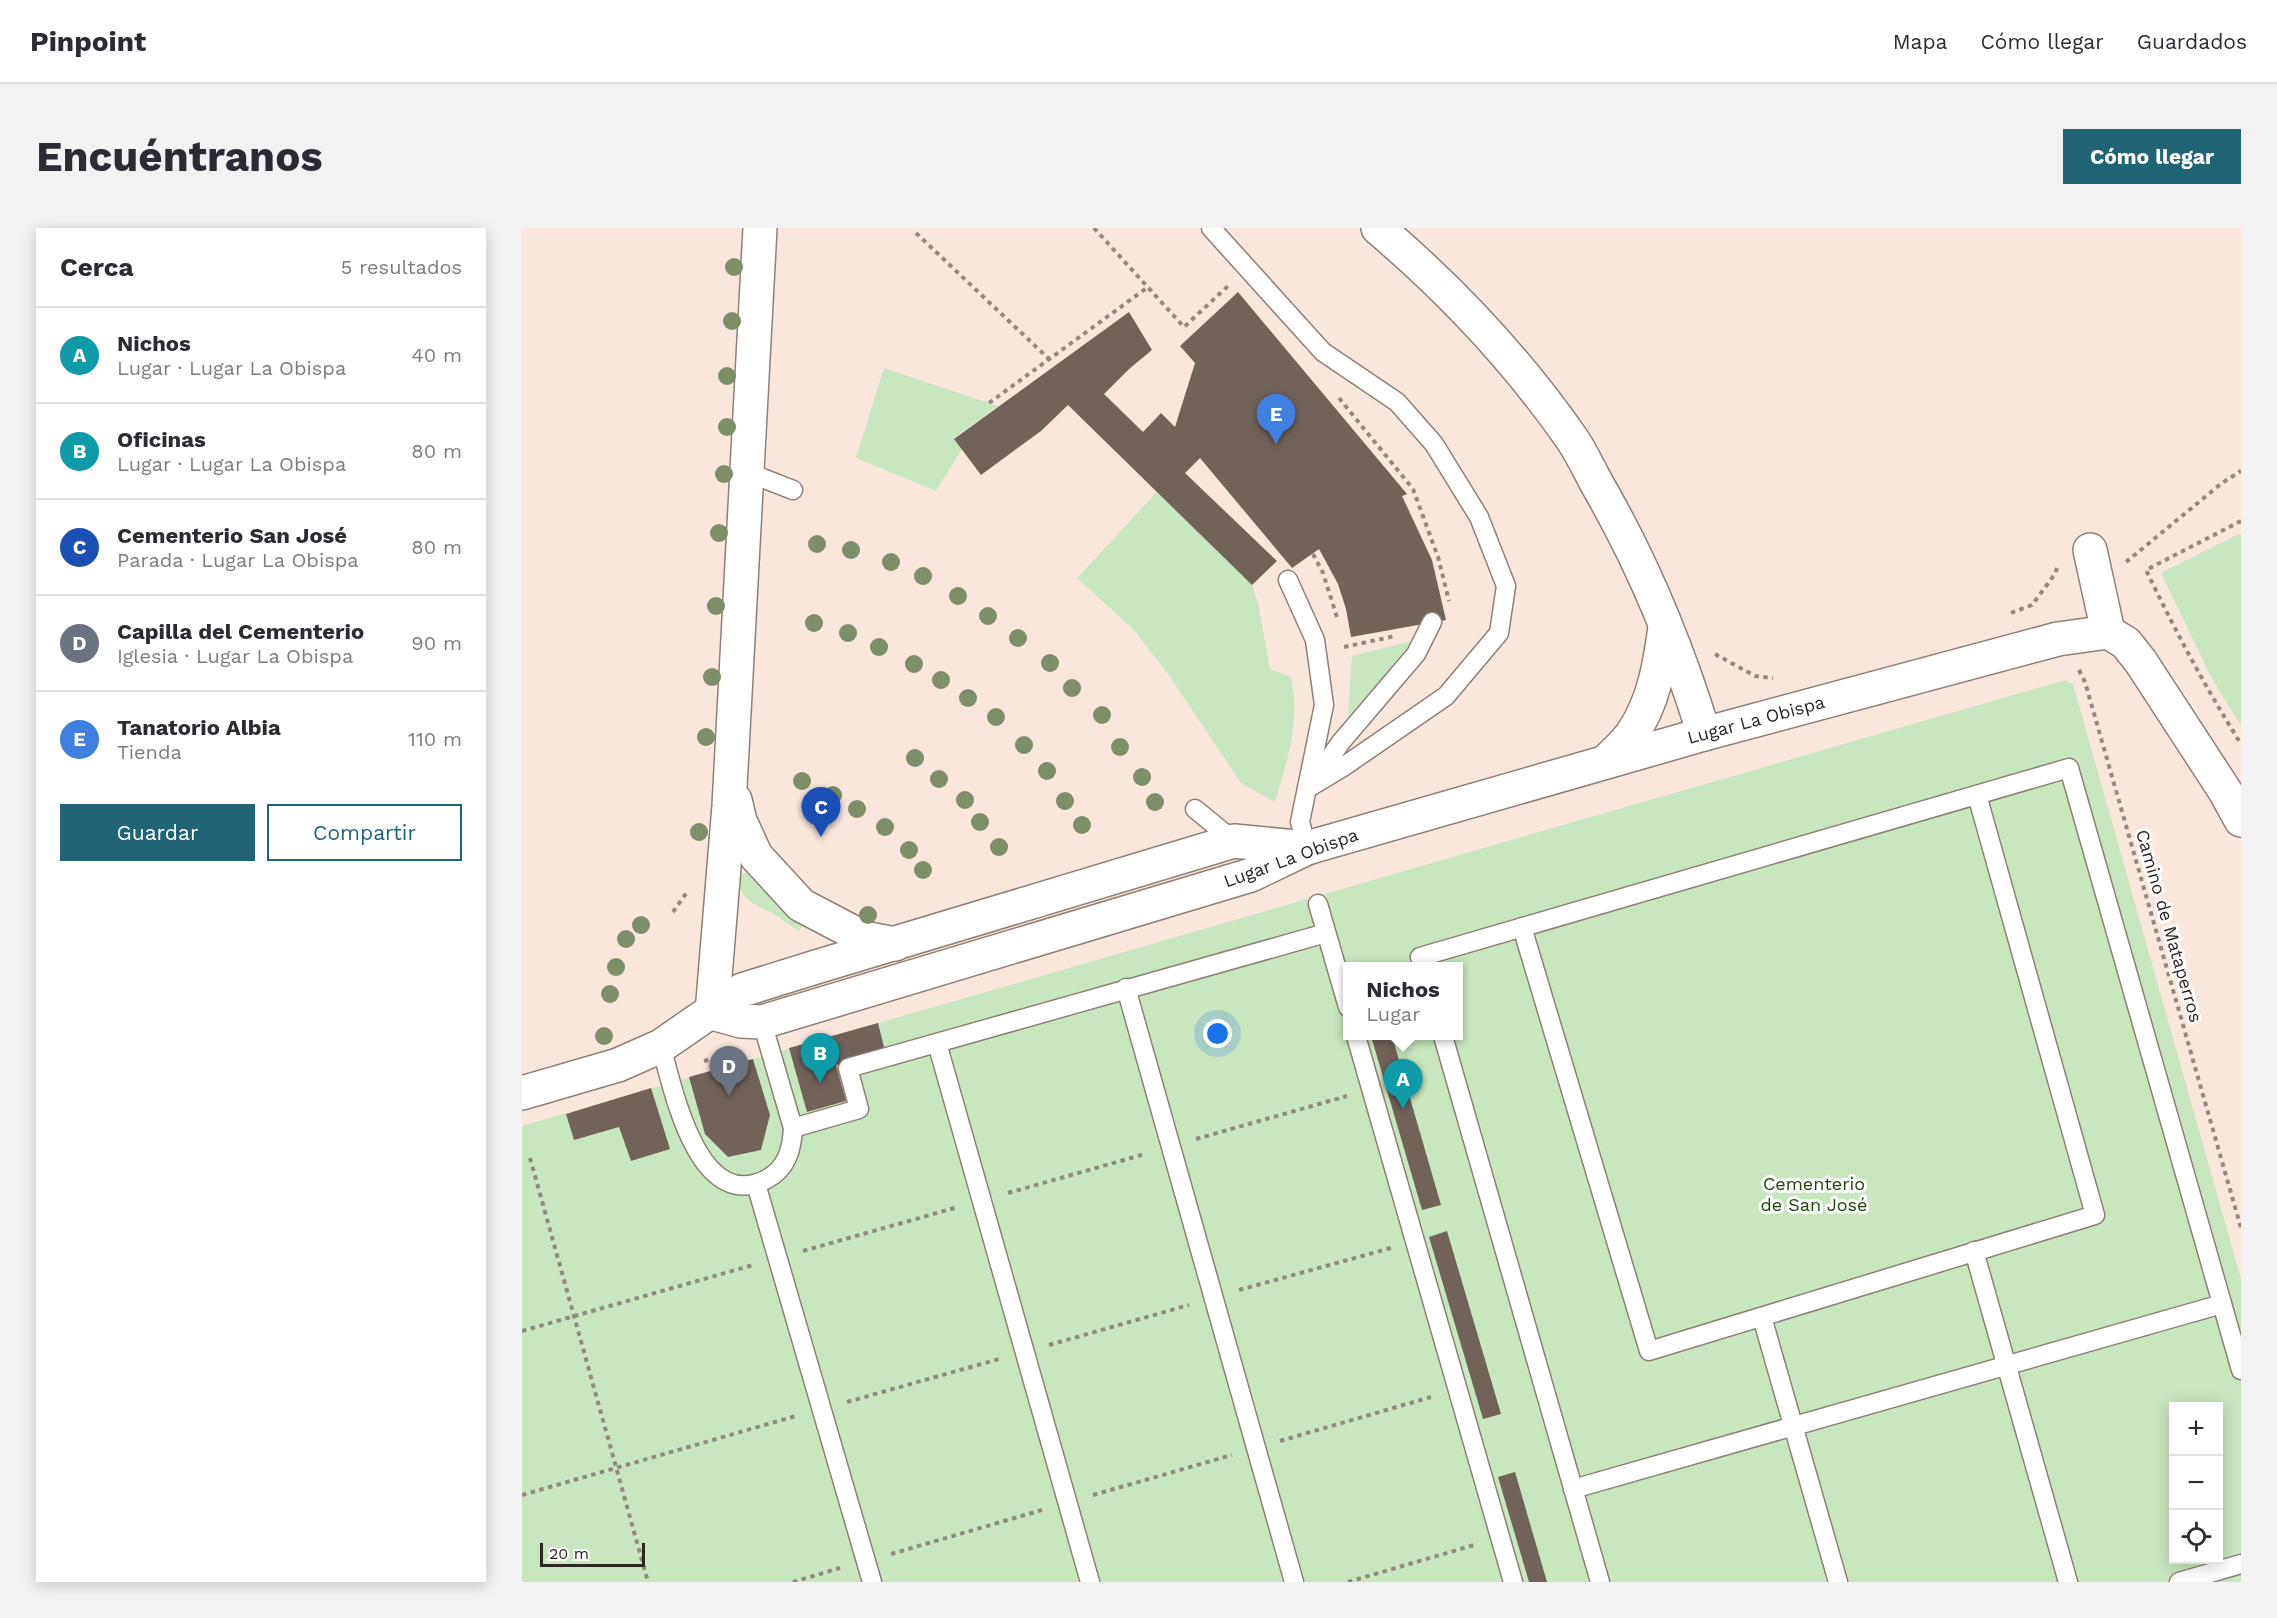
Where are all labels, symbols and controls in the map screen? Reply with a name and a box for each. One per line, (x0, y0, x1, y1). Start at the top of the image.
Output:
text: Pinpoint (30, 25, 146, 58)
text: Mapa (1893, 29, 1947, 54)
text: Cómo llegar (1980, 29, 2104, 54)
text: Guardados (2137, 29, 2247, 54)
button: Cómo llegar (2063, 129, 2241, 184)
text: Encuéntranos (36, 132, 323, 181)
text: Cerca (60, 252, 134, 282)
text: 5 resultados (341, 255, 462, 279)
text: Nichos (117, 331, 191, 356)
text: A (73, 343, 86, 367)
text: 40 m (411, 343, 462, 367)
text: Lugar · Lugar La Obispa (117, 356, 346, 380)
pin: E (1256, 394, 1296, 444)
text: Oficinas (117, 427, 206, 452)
text: B (73, 439, 86, 463)
text: 80 m (411, 439, 462, 463)
text: Lugar · Lugar La Obispa (117, 452, 346, 476)
text: Cementerio San José (117, 523, 347, 548)
text: C (73, 535, 86, 559)
text: 80 m (411, 535, 462, 559)
text: Parada · Lugar La Obispa (117, 548, 359, 572)
text: Capilla del Cementerio (117, 619, 364, 644)
text: D (72, 631, 87, 655)
text: 90 m (411, 631, 462, 655)
text: Iglesia · Lugar La Obispa (117, 644, 353, 668)
street label: Lugar La Obispa (1685, 691, 1827, 748)
text: Tanatorio Albia (117, 715, 281, 740)
text: E (73, 727, 86, 751)
text: 110 m (408, 727, 462, 751)
text: Tienda (117, 740, 182, 764)
pin: C (802, 788, 840, 837)
button: Guardar (60, 804, 255, 861)
button: Compartir (267, 804, 462, 861)
street label: Lugar La Obispa (1221, 823, 1361, 892)
street label: Camino de Mataperros (2132, 827, 2207, 1025)
popup (1343, 962, 1463, 1040)
text: Nichos (1366, 977, 1440, 1002)
text: Lugar (1366, 1002, 1420, 1026)
your location (1203, 1019, 1232, 1048)
pin: B (800, 1034, 840, 1083)
pin: D (710, 1046, 748, 1096)
pin: A (1384, 1060, 1422, 1109)
park label: Cementerio de San José (1761, 1173, 1867, 1215)
map controls (2169, 1402, 2223, 1564)
button: + (2169, 1402, 2223, 1456)
button: − (2169, 1456, 2223, 1510)
button: locate (2169, 1510, 2223, 1564)
scale bar (540, 1540, 645, 1568)
text: 20 m (549, 1544, 589, 1563)

